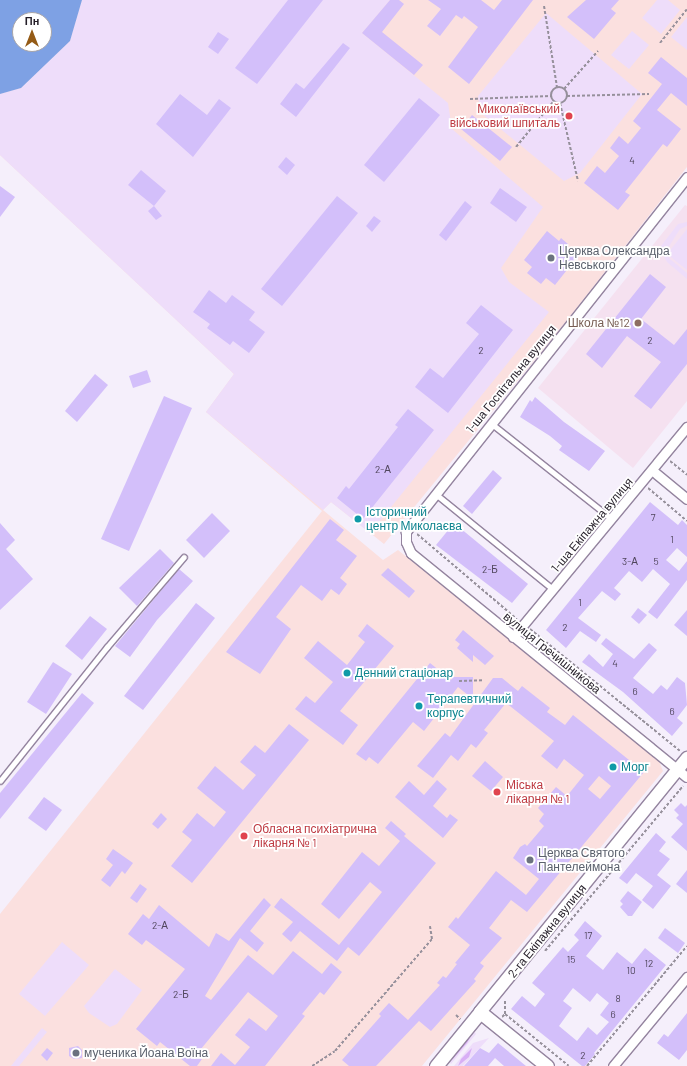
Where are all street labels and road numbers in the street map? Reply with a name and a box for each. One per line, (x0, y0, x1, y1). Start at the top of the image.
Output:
street label: 1-ша Госпітальна вулиця (463, 322, 559, 436)
street label: 1-ша Екіпажна вулиця (548, 475, 636, 575)
street label: вулиця Гречишникова (500, 609, 604, 697)
street label: 2-га Екіпажна вулиця (505, 881, 589, 981)

